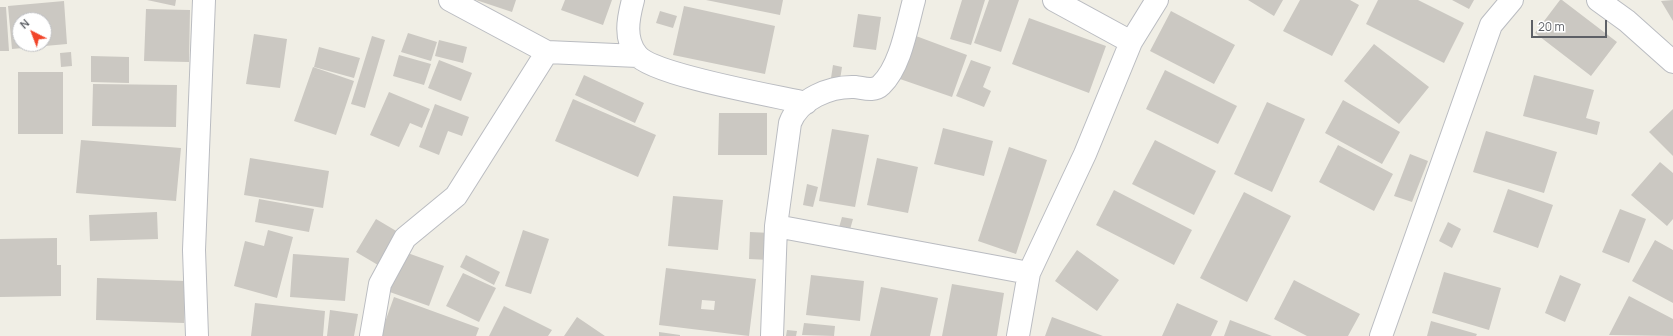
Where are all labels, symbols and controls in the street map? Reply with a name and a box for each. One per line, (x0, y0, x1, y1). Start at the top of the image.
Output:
north arrow (12, 12, 52, 52)
scale bar (1533, 12, 1609, 38)
text: N (16, 15, 32, 32)
text: 20 m (1538, 18, 1565, 35)

